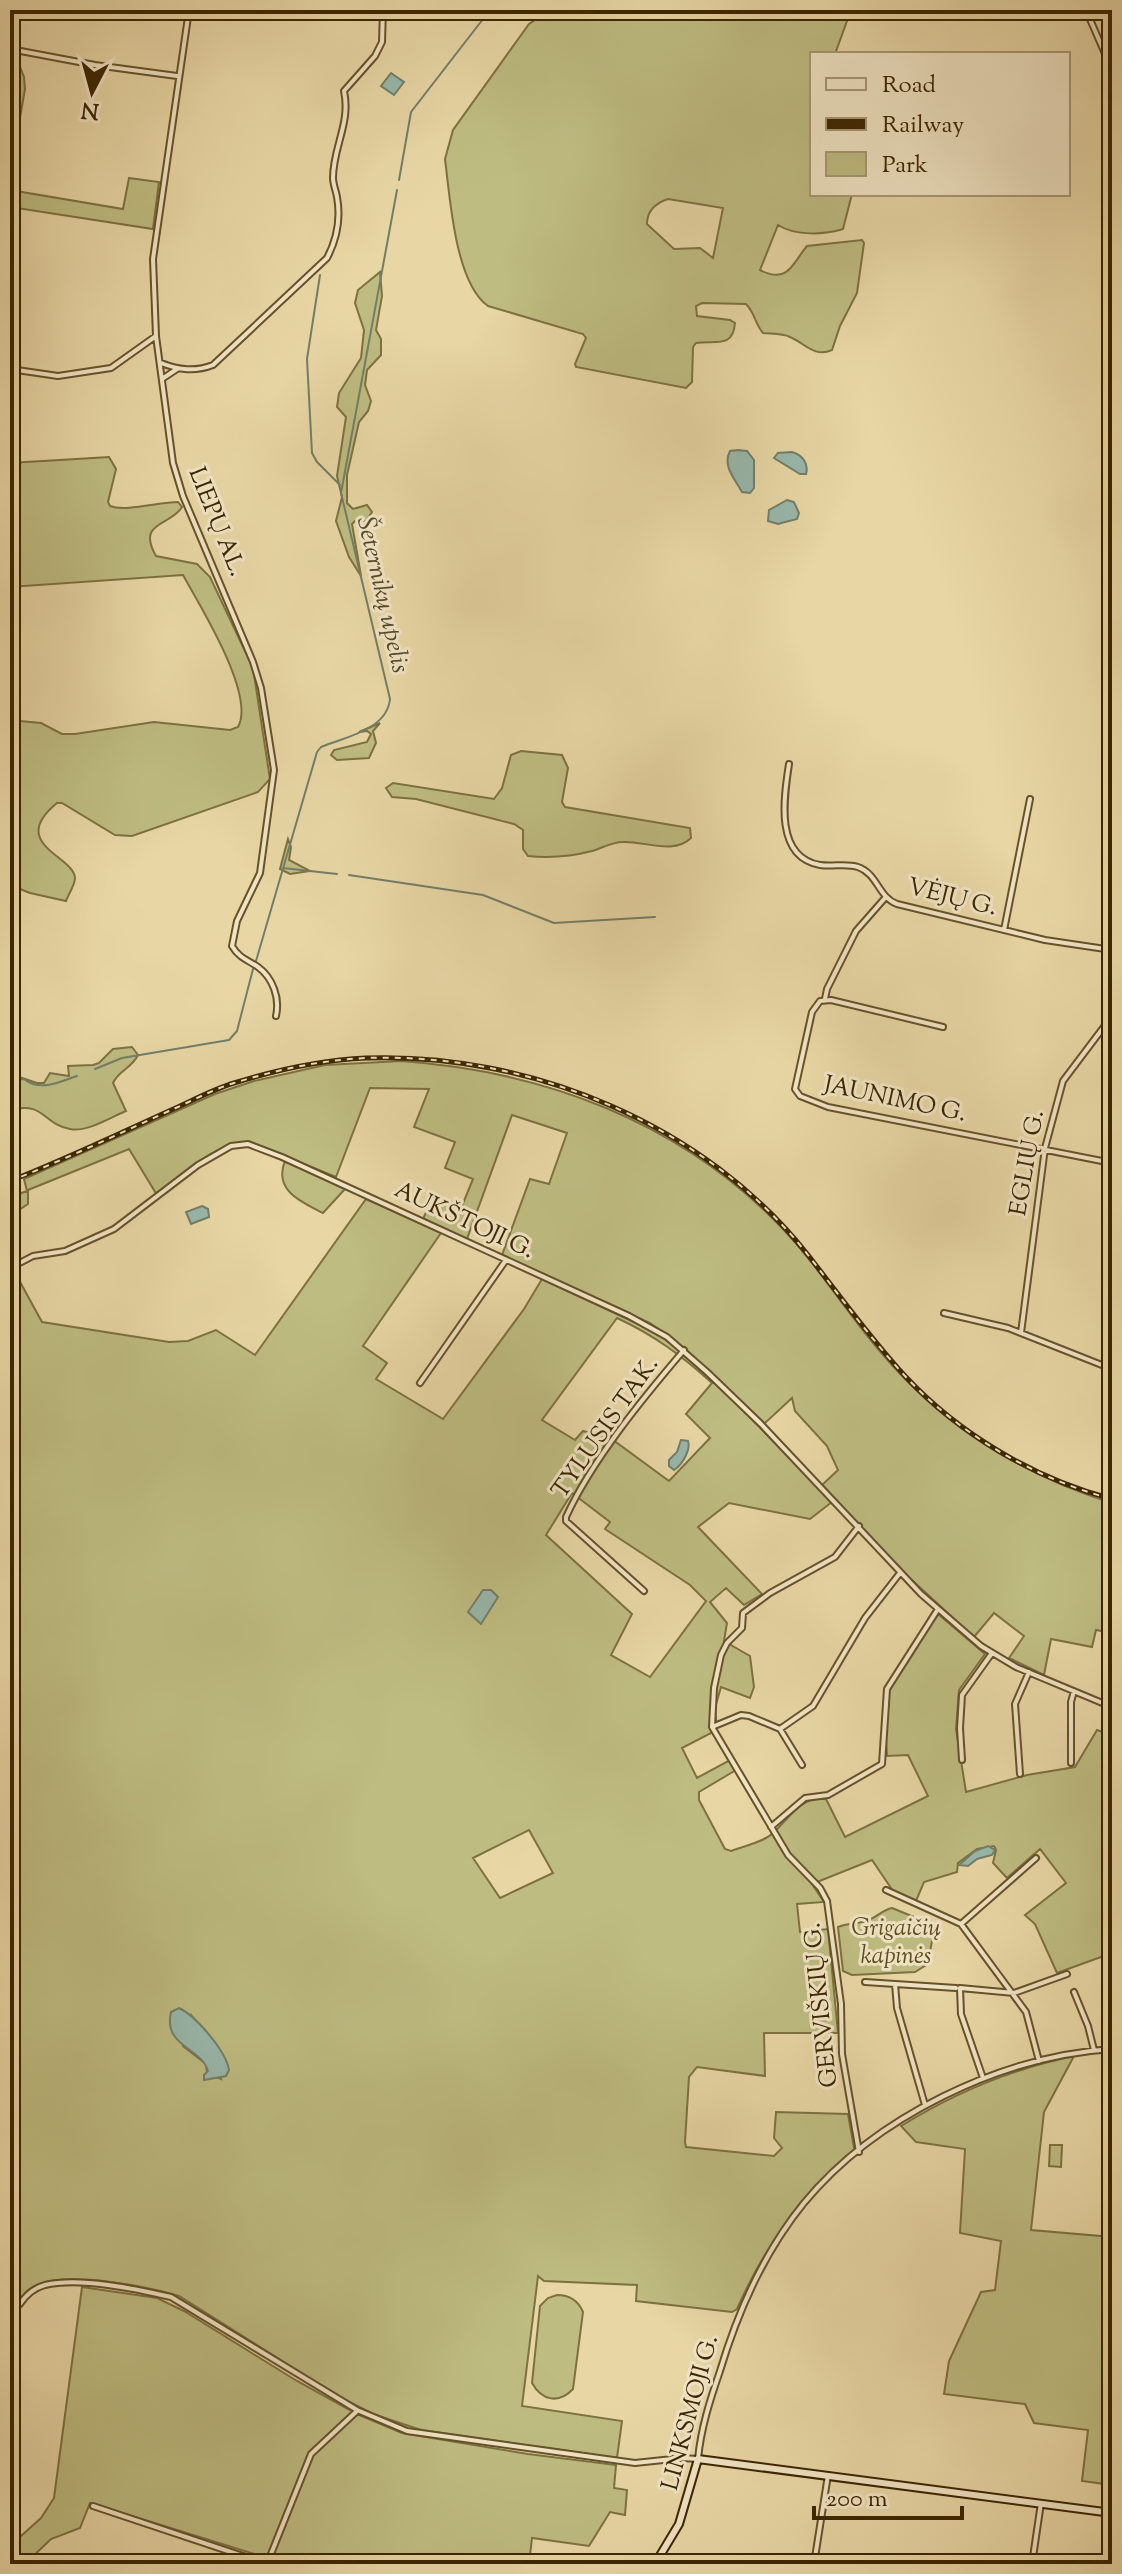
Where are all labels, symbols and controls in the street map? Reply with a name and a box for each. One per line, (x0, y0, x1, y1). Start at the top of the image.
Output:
north arrow (52, 52, 132, 132)
legend (810, 52, 1070, 196)
text: Road (882, 69, 936, 103)
text: N (79, 92, 101, 126)
text: Railway (882, 109, 964, 143)
text: Park (882, 149, 928, 183)
street label: LIEPŲ AL. (179, 462, 253, 582)
water label: Šeternikų upelis (346, 513, 418, 677)
street label: VĖJŲ G. (904, 870, 1000, 926)
street label: JAUNIMO G. (819, 1068, 969, 1132)
street label: EGLIŲ G. (1002, 1107, 1054, 1219)
street label: AUKŠTOJI G. (388, 1174, 540, 1268)
street label: TYLUSIS TAK. (544, 1350, 668, 1506)
park label: Grigaičių kapinės (851, 1912, 941, 1974)
street label: GERVIŠKIŲ G. (796, 1921, 848, 2089)
street label: LINKSMOJI G. (654, 2332, 728, 2494)
scale bar (814, 2470, 962, 2520)
text: 200 m (826, 2483, 888, 2517)

